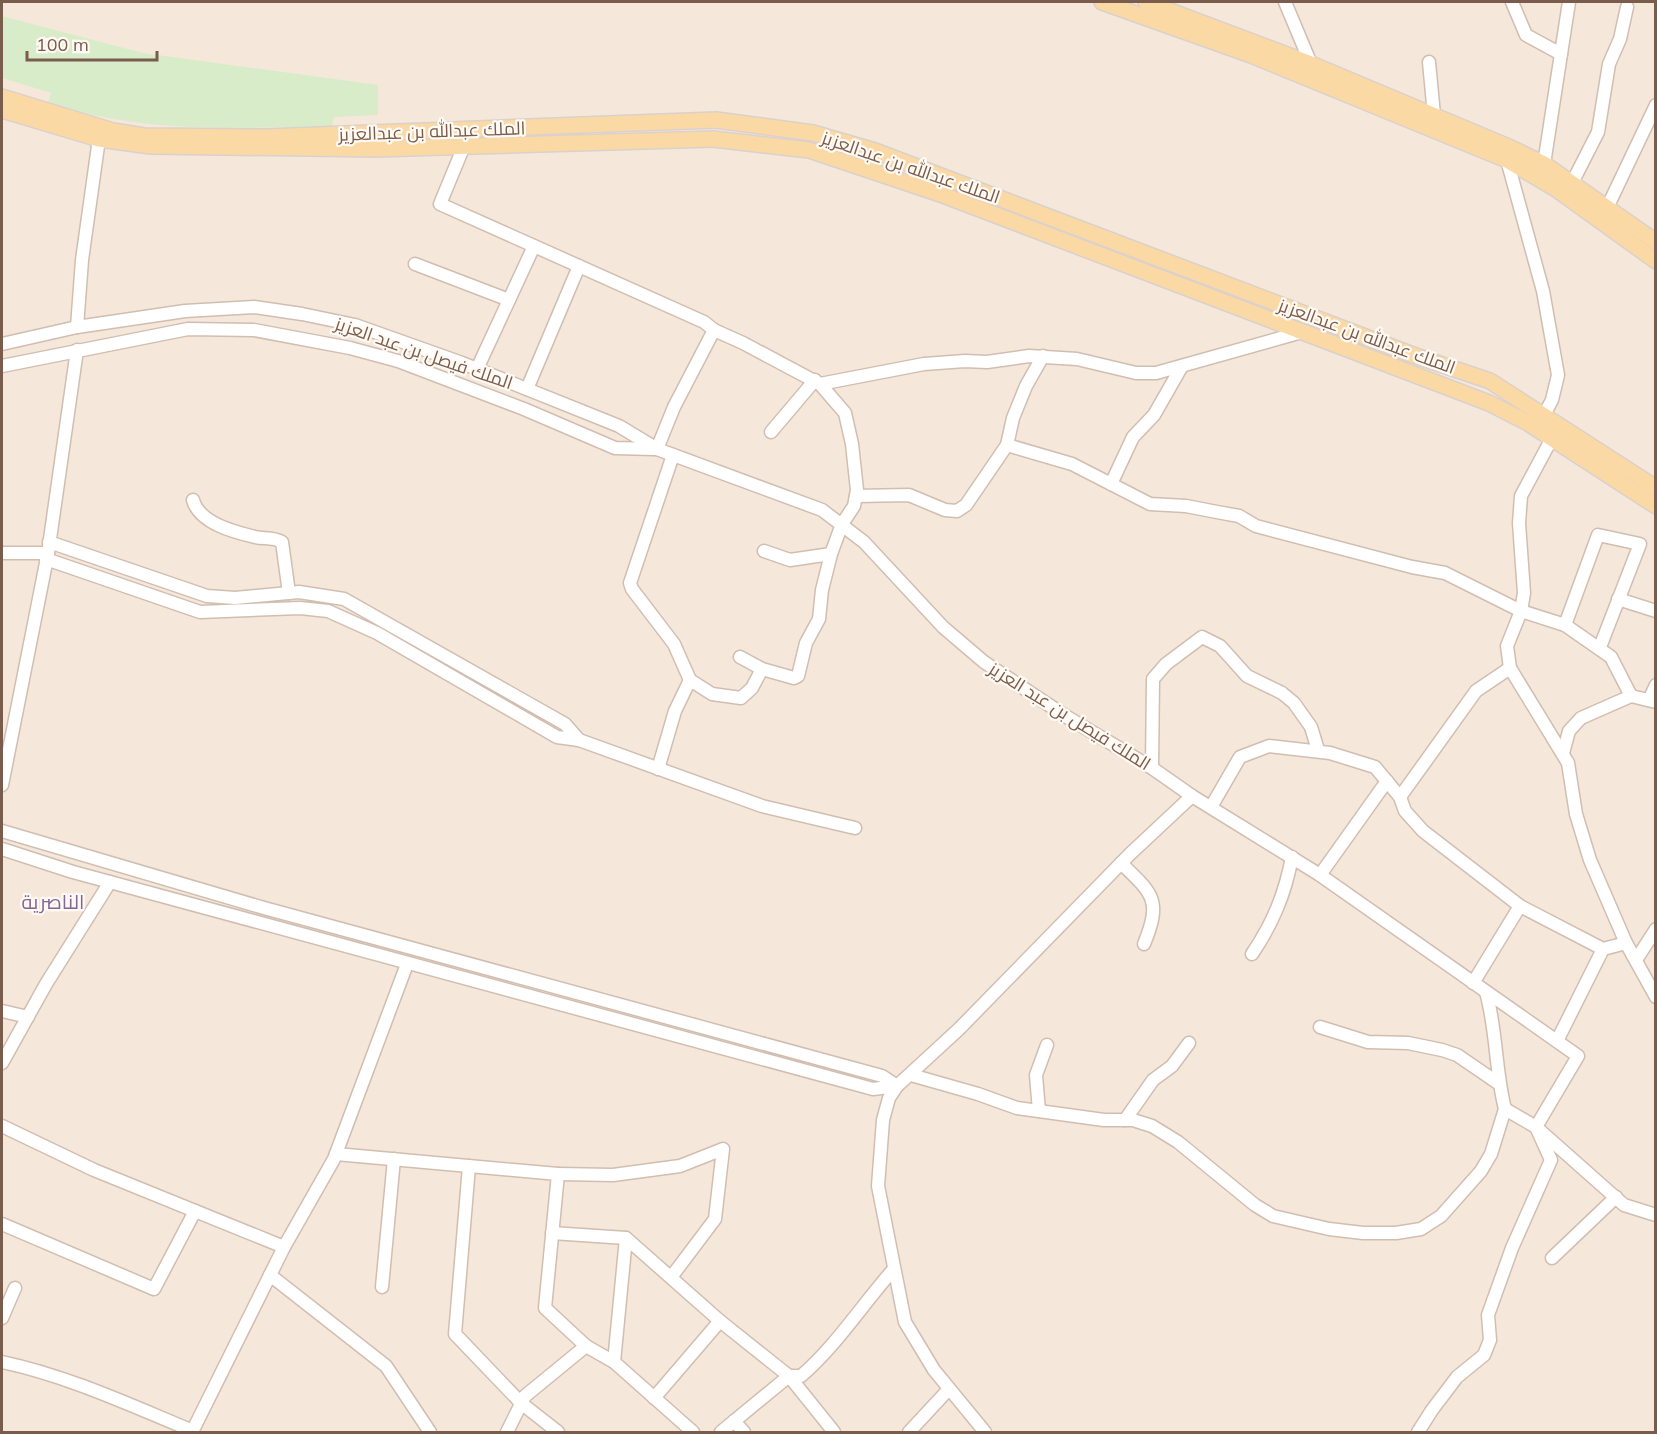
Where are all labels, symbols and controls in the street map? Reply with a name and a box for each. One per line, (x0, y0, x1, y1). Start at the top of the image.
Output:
scale bar (27, 24, 158, 62)
text: 100 m (36, 33, 89, 56)
street label: الملك عبدالله بن عبدالعزيز (337, 116, 526, 146)
street label: الملك عبدالله بن عبدالعزيز (818, 125, 1003, 208)
street label: الملك عبدالله بن عبدالعزيز (1274, 293, 1459, 379)
street label: الملك فيصل بن عبد العزيز (331, 311, 516, 394)
street label: الملك فيصل بن عبد العزيز (984, 656, 1155, 775)
district label: الناصرية (22, 889, 84, 914)

